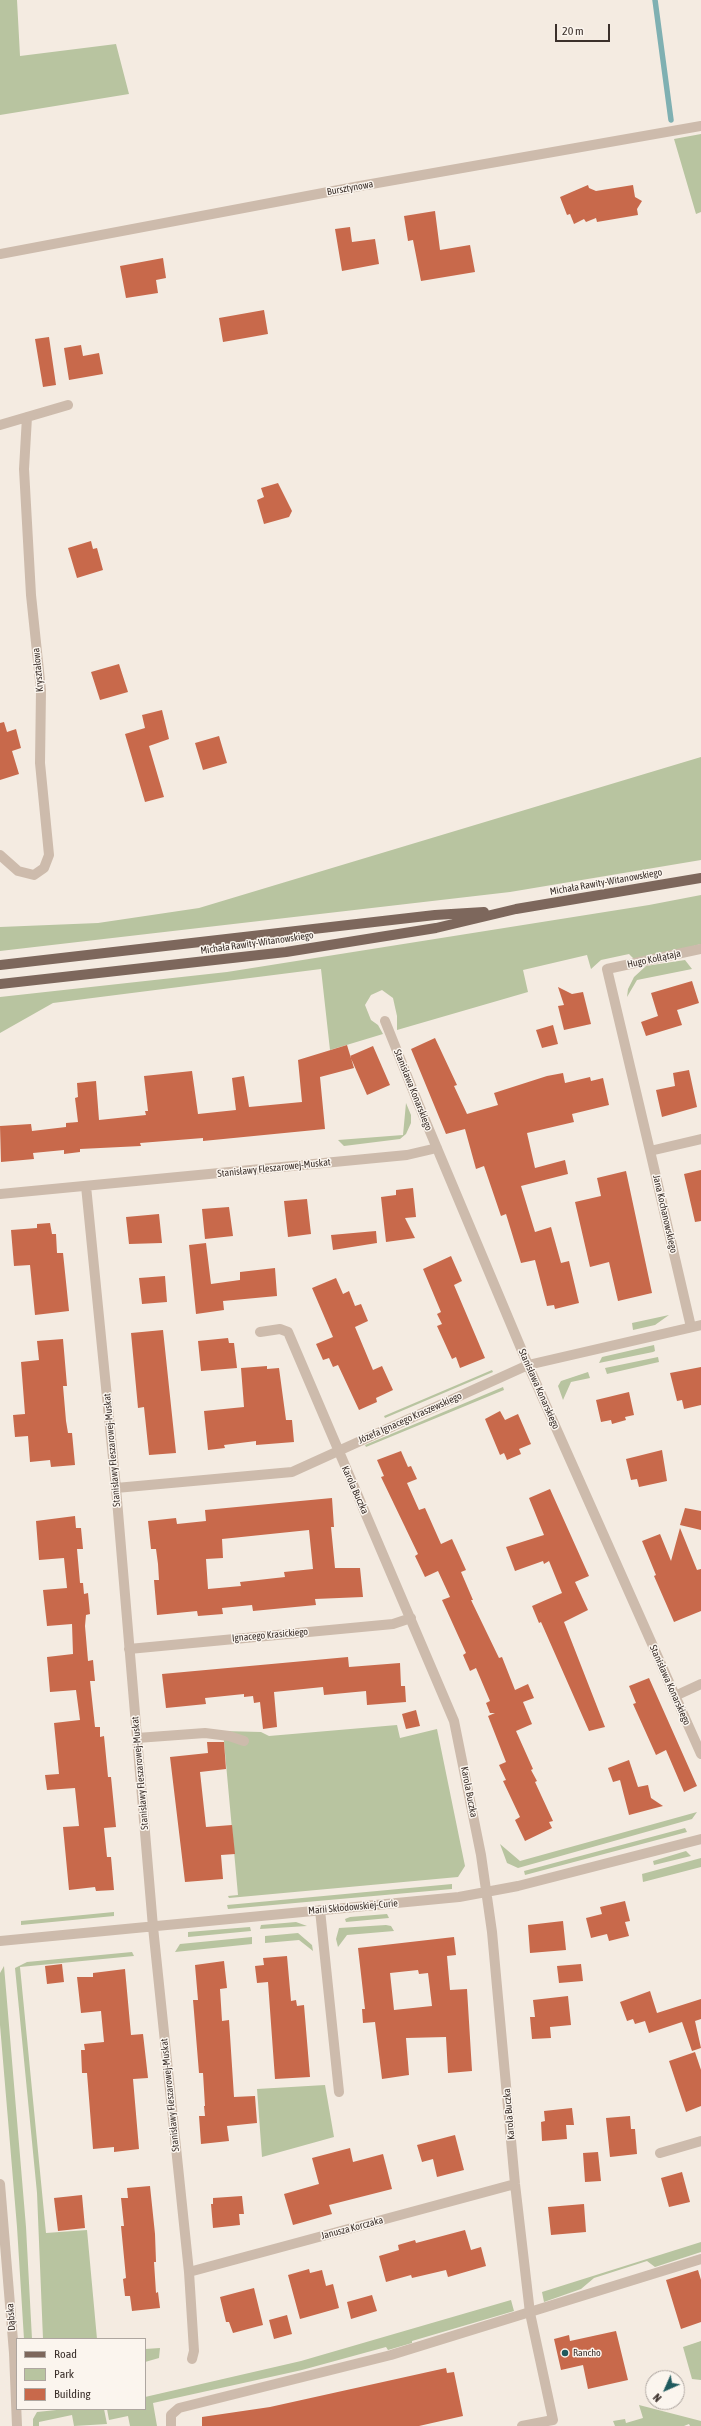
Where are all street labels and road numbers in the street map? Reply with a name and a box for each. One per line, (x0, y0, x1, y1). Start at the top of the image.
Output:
street label: Bursztynowa (326, 178, 374, 198)
street label: Kryształowa (30, 647, 46, 693)
street label: Michała Rawity-Witanowskiego (549, 866, 663, 898)
street label: Michała Rawity-Witanowskiego (200, 929, 314, 957)
street label: Hugo Kołłątaja (626, 947, 682, 971)
street label: Stanisława Konarskiego (391, 1048, 435, 1132)
street label: Stanisławy Fleszarowej-Muskat (217, 1156, 331, 1180)
street label: Jana Kochanowskiego (650, 1174, 680, 1254)
street label: Stanisława Konarskiego (516, 1347, 562, 1431)
street label: Józefa Ignacego Kraszewskiego (356, 1390, 464, 1446)
street label: Stanisławy Fleszarowej-Muskat (101, 1393, 123, 1507)
street label: Karola Buczka (339, 1464, 371, 1516)
street label: Ignacego Krasickiego (231, 1626, 309, 1644)
street label: Stanisława Konarskiego (647, 1643, 693, 1727)
street label: Stanisławy Fleszarowej-Muskat (129, 1716, 151, 1830)
street label: Karola Buczka (458, 1766, 480, 1818)
street label: Marii Skłodowskiej-Curie (308, 1897, 398, 1917)
street label: Stanisławy Fleszarowej-Muskat (158, 2038, 182, 2152)
street label: Karola Buczka (501, 2088, 517, 2140)
street label: Janusza Korczaka (320, 2214, 384, 2242)
street label: Dąbska (4, 2303, 18, 2331)

